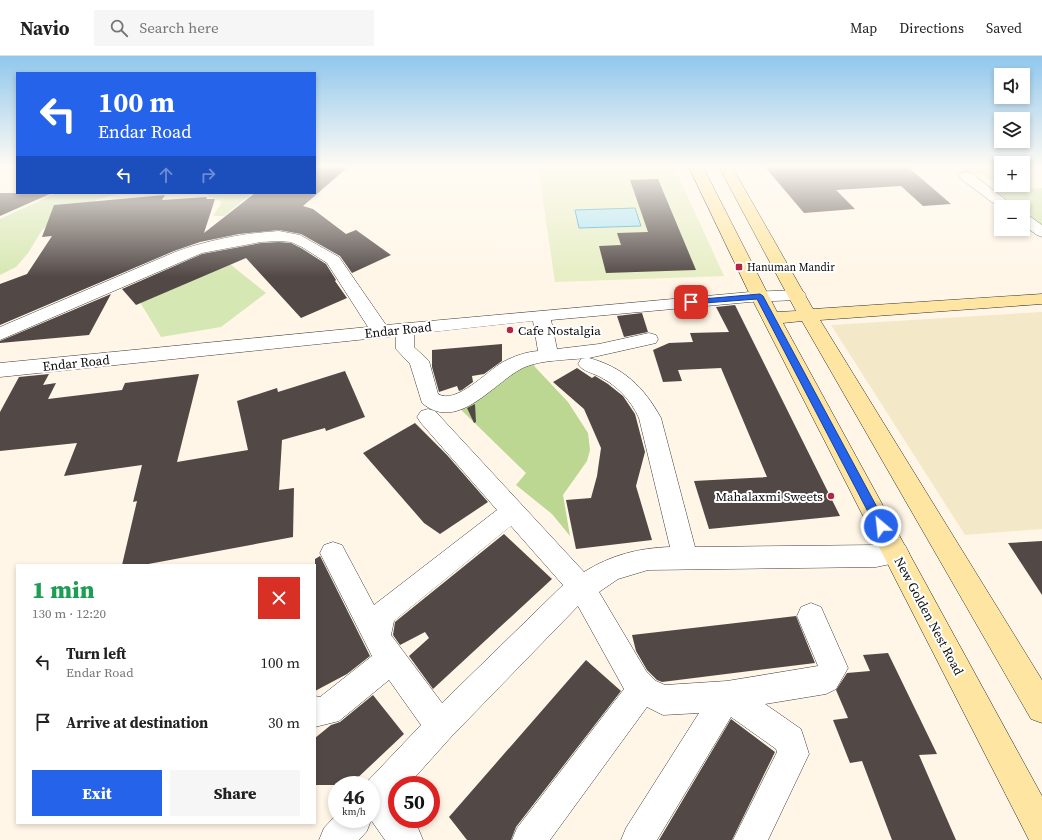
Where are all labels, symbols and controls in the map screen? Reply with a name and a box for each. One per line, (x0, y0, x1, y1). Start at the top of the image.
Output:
search box (94, 10, 374, 46)
text: Navio (20, 15, 70, 41)
icon: search (108, 17, 130, 39)
text: Search here (140, 17, 219, 38)
text: Map (850, 18, 877, 38)
text: Directions (899, 18, 964, 38)
text: Saved (986, 18, 1022, 38)
map controls (994, 68, 1030, 236)
button: sound (994, 68, 1030, 104)
text: 100 m (98, 83, 175, 121)
icon: left (32, 88, 84, 140)
button: layers (994, 112, 1030, 148)
text: Endar Road (98, 119, 191, 144)
button: + (994, 156, 1030, 192)
icon: left (113, 164, 135, 186)
icon: ahead (155, 164, 177, 186)
icon: right (197, 164, 219, 186)
button: − (994, 200, 1030, 236)
place label: Hanuman Mandir (747, 260, 835, 275)
marker: Hanuman Mandir (734, 262, 744, 272)
pin (674, 285, 708, 319)
icon: arrive (680, 291, 702, 313)
street label: Endar Road (364, 318, 433, 342)
place label: Cafe Nostalgia (518, 322, 601, 339)
marker: Cafe Nostalgia (505, 325, 515, 335)
street label: Endar Road (42, 351, 111, 375)
place label: Mahalaxmi Sweets (715, 488, 823, 505)
marker: Mahalaxmi Sweets (826, 491, 836, 501)
position arrow (860, 505, 902, 547)
street label: New Golden Nest Road (891, 554, 968, 679)
text: 1 min (32, 573, 95, 606)
button: close (258, 577, 300, 619)
text: 130 m · 12:20 (32, 605, 106, 622)
text: Turn left (66, 643, 126, 664)
icon: left (32, 651, 54, 673)
text: 100 m (260, 652, 300, 673)
text: Endar Road (66, 664, 134, 681)
icon: arrive (32, 711, 54, 733)
text: Arrive at destination (66, 712, 208, 733)
text: 30 m (268, 712, 300, 733)
button: Exit (32, 770, 162, 816)
button: Share (170, 770, 300, 816)
speed limit sign: 50 (388, 776, 440, 828)
text: 46 (343, 783, 365, 811)
text: km/h (342, 805, 366, 818)

